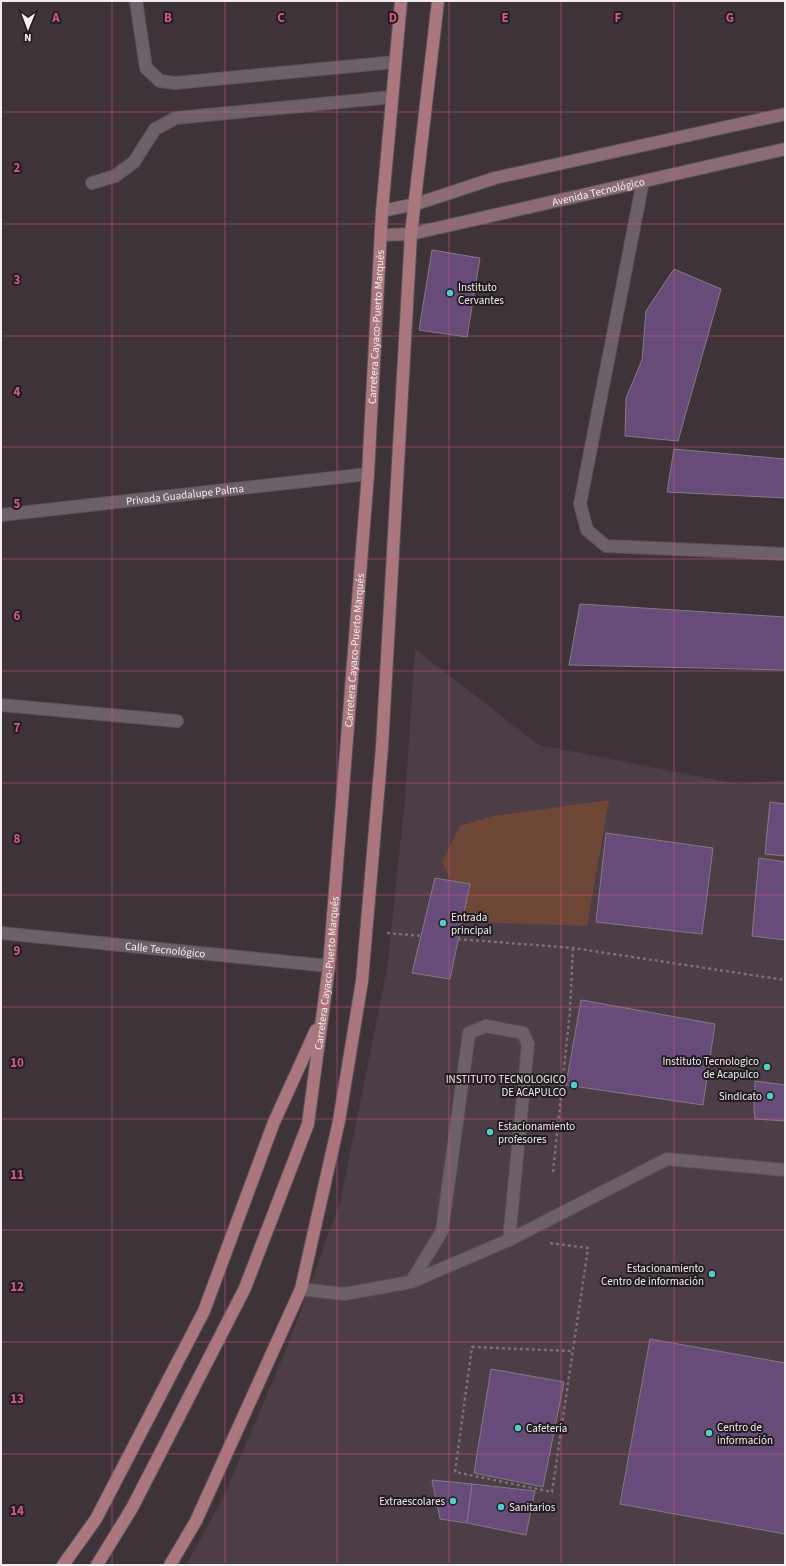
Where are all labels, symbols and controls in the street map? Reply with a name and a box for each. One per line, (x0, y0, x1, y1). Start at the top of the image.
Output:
north arrow (8, 8, 48, 48)
text: A (51, 9, 60, 27)
text: B (164, 9, 172, 27)
text: C (277, 9, 285, 27)
text: D (389, 9, 397, 27)
text: E (501, 9, 509, 27)
text: F (615, 9, 622, 27)
text: G (726, 9, 734, 27)
text: N (24, 30, 32, 45)
text: 2 (14, 159, 21, 177)
street label: Avenida Tecnológico (550, 174, 646, 209)
street label: Carretera Cayaco-Puerto Marqués (364, 249, 387, 405)
text: 3 (14, 271, 21, 289)
place label: Instituto Cervantes (458, 280, 504, 308)
marker: Instituto Cervantes (445, 288, 455, 298)
text: 4 (14, 383, 21, 401)
street label: Privada Guadalupe Palma (125, 480, 245, 508)
text: 5 (14, 495, 21, 513)
street label: Carretera Cayaco-Puerto Marqués (340, 572, 368, 728)
text: 6 (14, 607, 21, 625)
text: 7 (14, 719, 21, 737)
text: 8 (14, 830, 21, 848)
street label: Carretera Cayaco-Puerto Marqués (310, 895, 342, 1051)
place label: Entrada principal (451, 910, 492, 938)
marker: Entrada principal (438, 918, 448, 928)
street label: Calle Tecnológico (124, 938, 206, 961)
text: 9 (14, 942, 21, 960)
text: 10 (10, 1054, 24, 1072)
place label: Instituto Tecnologico de Acapulco (662, 1054, 759, 1082)
marker: Instituto Tecnologico de Acapulco (762, 1062, 772, 1072)
place label: INSTITUTO TECNOLOGICO DE ACAPULCO (446, 1072, 566, 1100)
marker: INSTITUTO TECNOLOGICO DE ACAPULCO (569, 1080, 579, 1090)
place label: Sindicato (719, 1089, 762, 1104)
marker: Sindicato (765, 1091, 775, 1101)
place label: Estacionamiento profesores (498, 1119, 575, 1147)
marker: Estacionamiento profesores (485, 1127, 495, 1137)
text: 11 (10, 1166, 24, 1184)
place label: Estacionamiento Centro de información (601, 1261, 704, 1289)
marker: Estacionamiento Centro de información (707, 1269, 717, 1279)
text: 12 (10, 1278, 24, 1296)
text: 13 (10, 1390, 24, 1408)
place label: Centro de información (717, 1420, 773, 1448)
place label: Cafetería (526, 1421, 567, 1436)
marker: Cafetería (513, 1423, 523, 1433)
marker: Centro de información (704, 1428, 714, 1438)
place label: Extraescolares (379, 1494, 445, 1509)
marker: Extraescolares (448, 1496, 458, 1506)
place label: Sanitarios (509, 1500, 556, 1515)
text: 14 (10, 1502, 24, 1520)
marker: Sanitarios (496, 1502, 506, 1512)

